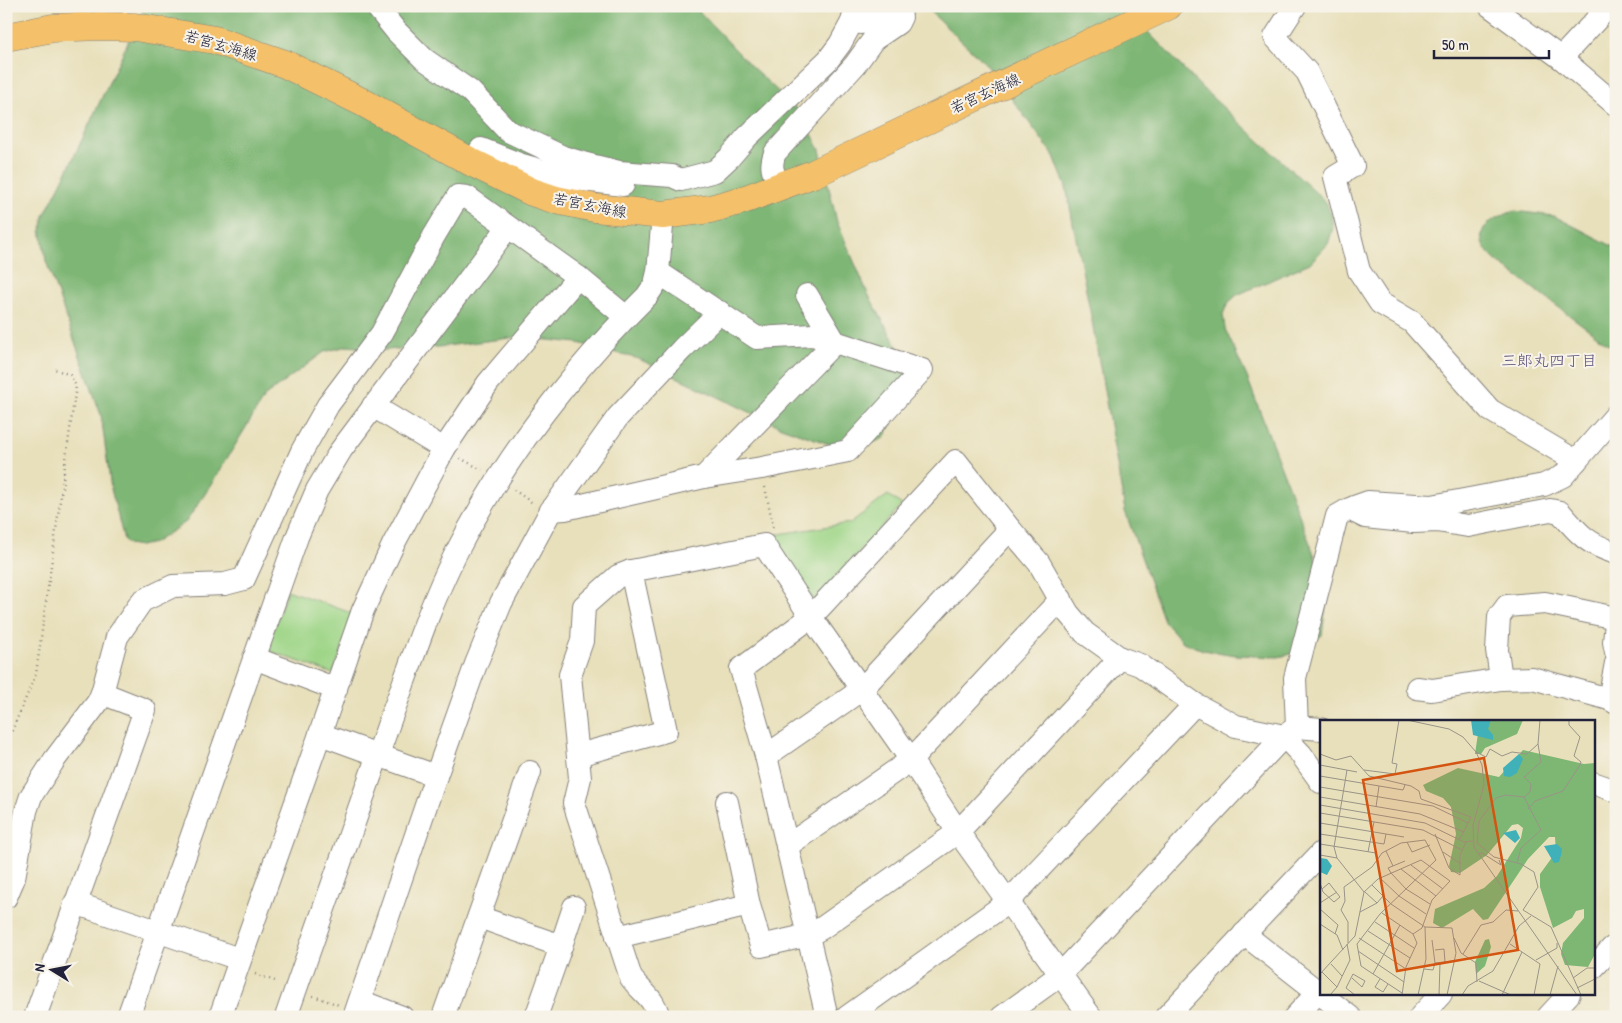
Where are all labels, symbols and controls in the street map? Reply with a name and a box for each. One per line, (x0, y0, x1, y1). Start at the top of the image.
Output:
street label: 若宮玄海線 (182, 25, 260, 65)
scale bar (1434, 28, 1550, 60)
text: 50 m (1442, 34, 1469, 55)
street label: 若宮玄海線 (947, 68, 1023, 118)
street label: 若宮玄海線 (551, 188, 629, 222)
district label: 三郎丸四丁目 (1501, 349, 1597, 371)
inset map (1320, 720, 1594, 996)
north arrow (28, 946, 78, 996)
text: N (29, 962, 49, 973)

